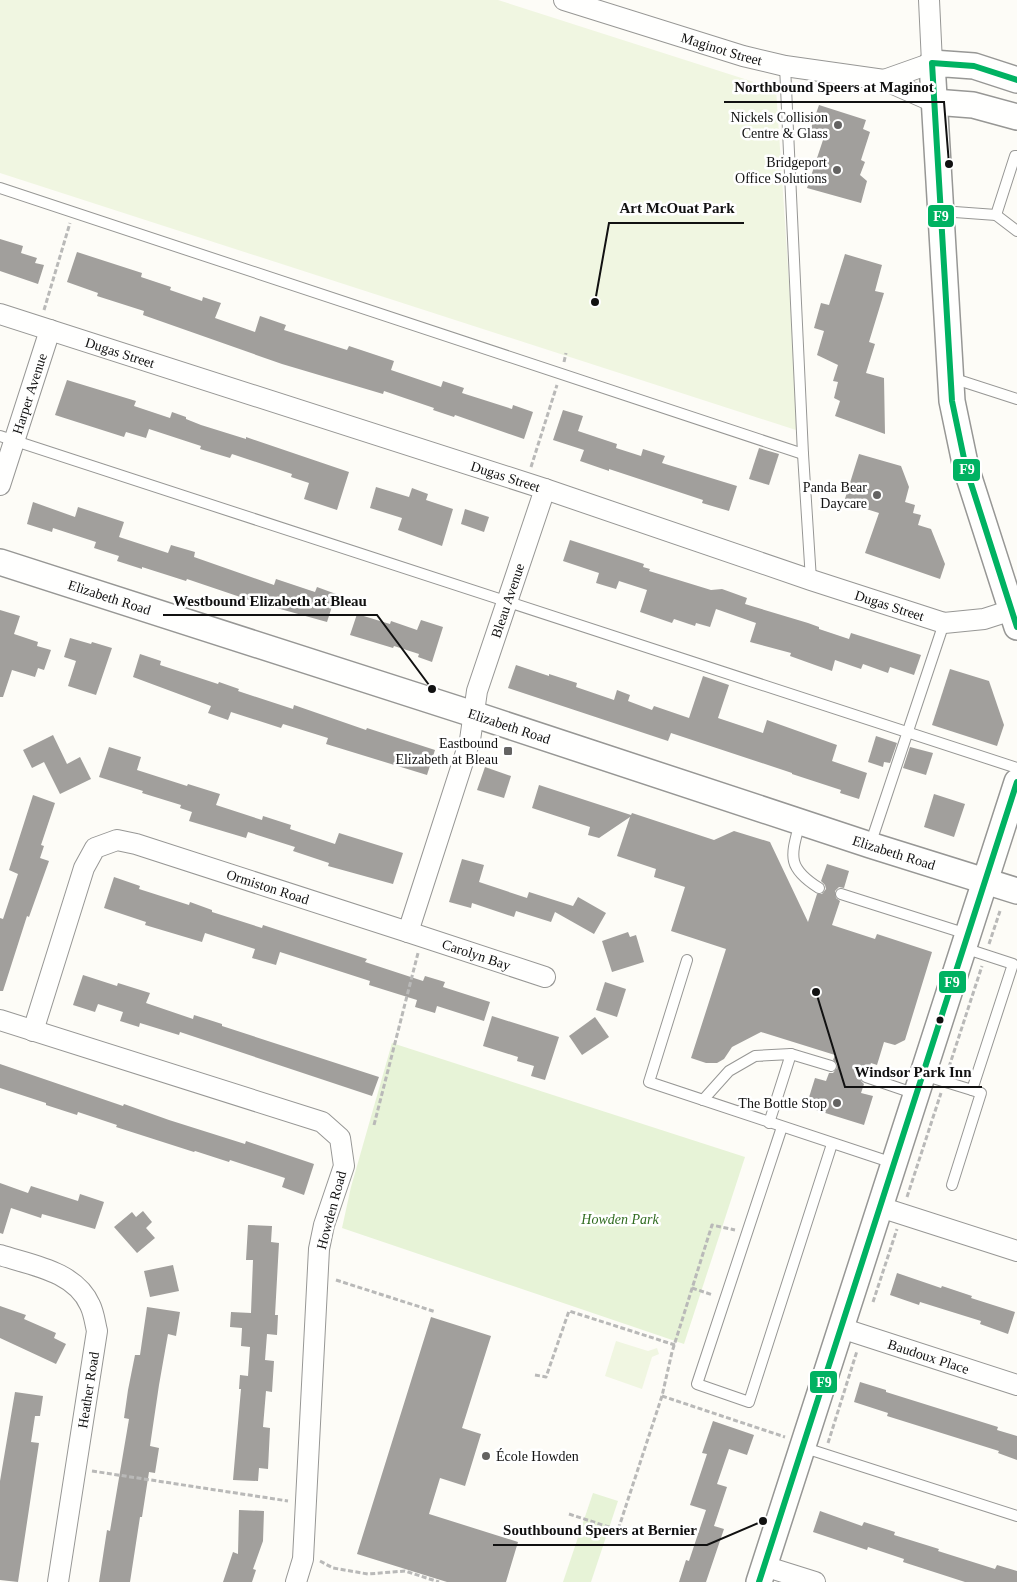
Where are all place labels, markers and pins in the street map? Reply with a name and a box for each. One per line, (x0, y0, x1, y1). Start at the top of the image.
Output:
callout: Northbound Speers at Maginot (724, 72, 944, 102)
place label: Nickels Collision Centre & Glass (730, 110, 828, 141)
marker: Nickels Collision Centre & Glass (832, 119, 844, 131)
place label: Bridgeport Office Solutions (735, 155, 827, 186)
marker: Bridgeport Office Solutions (831, 164, 843, 176)
callout: Art McOuat Park (609, 193, 744, 223)
place label: Panda Bear Daycare (803, 480, 867, 511)
marker: Panda Bear Daycare (871, 489, 883, 501)
callout: Westbound Elizabeth at Bleau (163, 585, 377, 615)
place label: Eastbound Elizabeth at Bleau (395, 736, 498, 767)
marker: Eastbound Elizabeth at Bleau (502, 745, 514, 757)
unlabelled marker (935, 1015, 945, 1025)
callout: Windsor Park Inn (845, 1057, 982, 1087)
place label: The Bottle Stop (738, 1096, 827, 1111)
marker: The Bottle Stop (831, 1097, 843, 1109)
place label: École Howden (496, 1448, 579, 1464)
marker: École Howden (480, 1450, 492, 1462)
callout: Southbound Speers at Bernier (493, 1515, 707, 1545)

